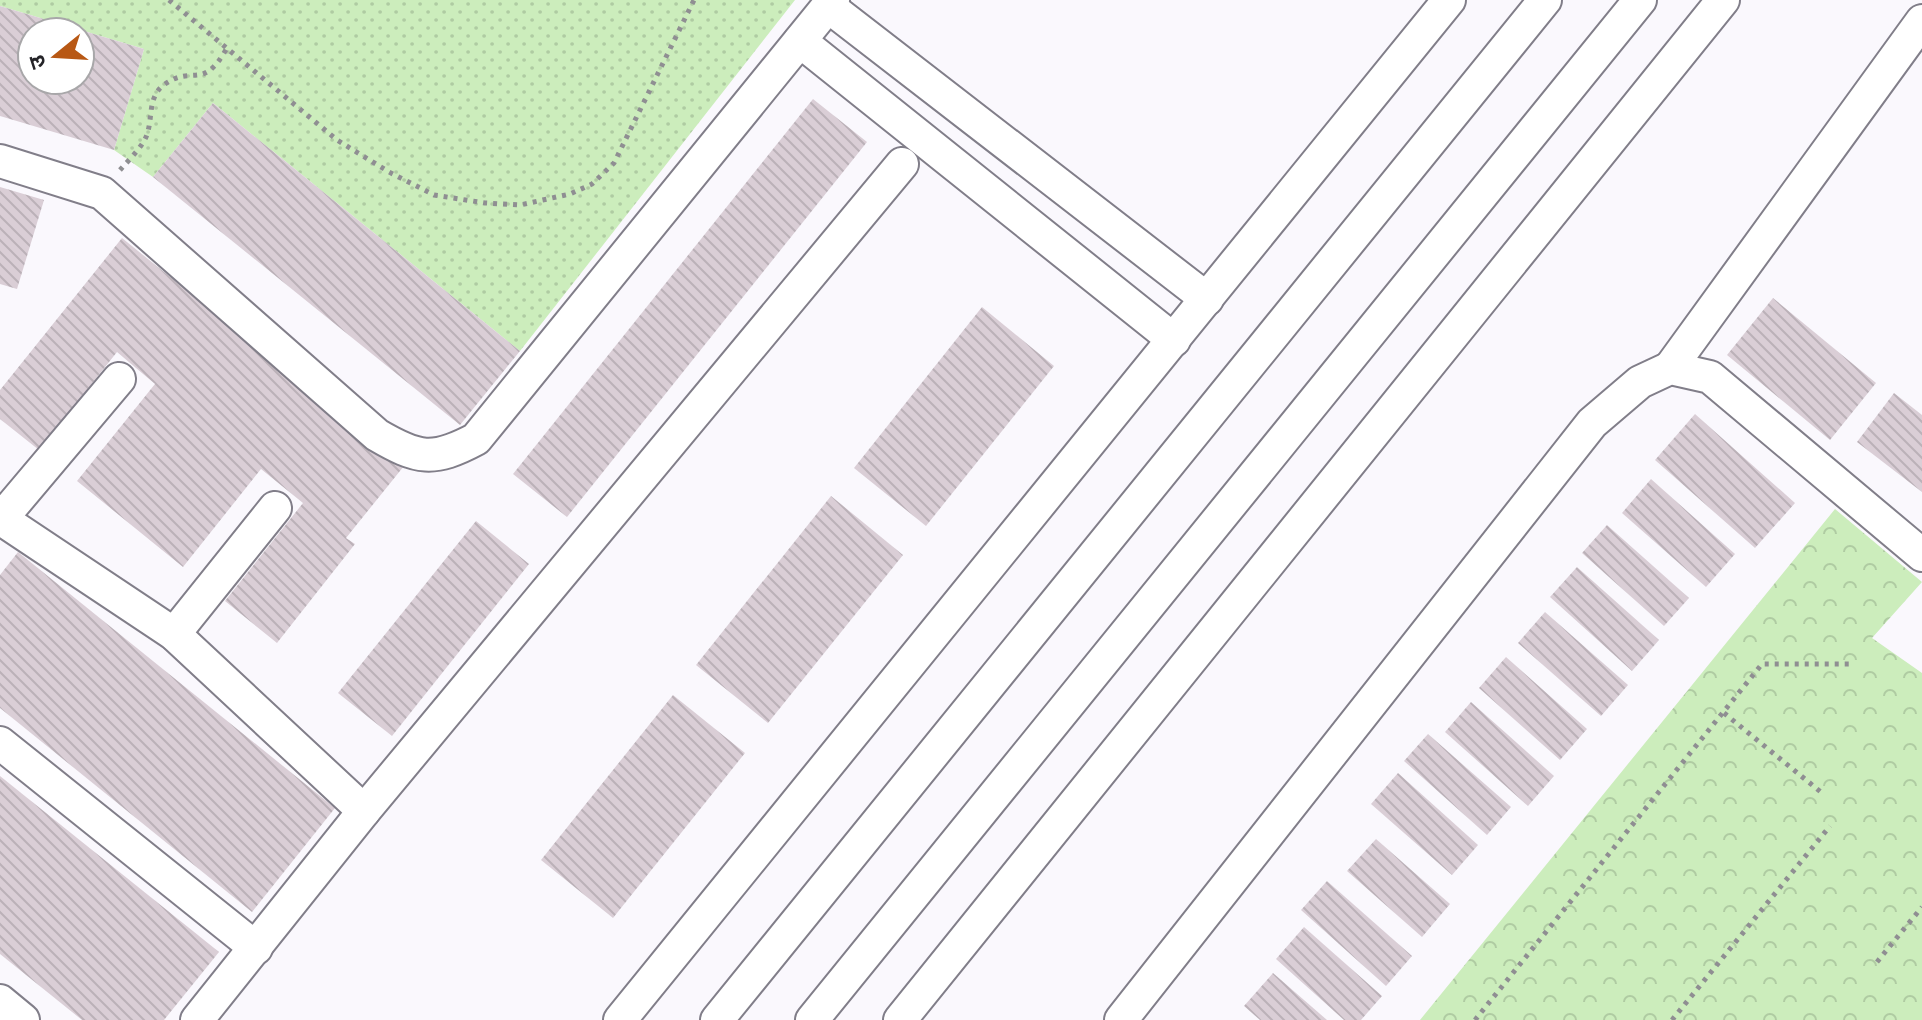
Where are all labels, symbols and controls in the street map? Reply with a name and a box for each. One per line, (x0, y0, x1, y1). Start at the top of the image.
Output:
north arrow (16, 16, 96, 96)
text: उ (20, 51, 52, 73)

